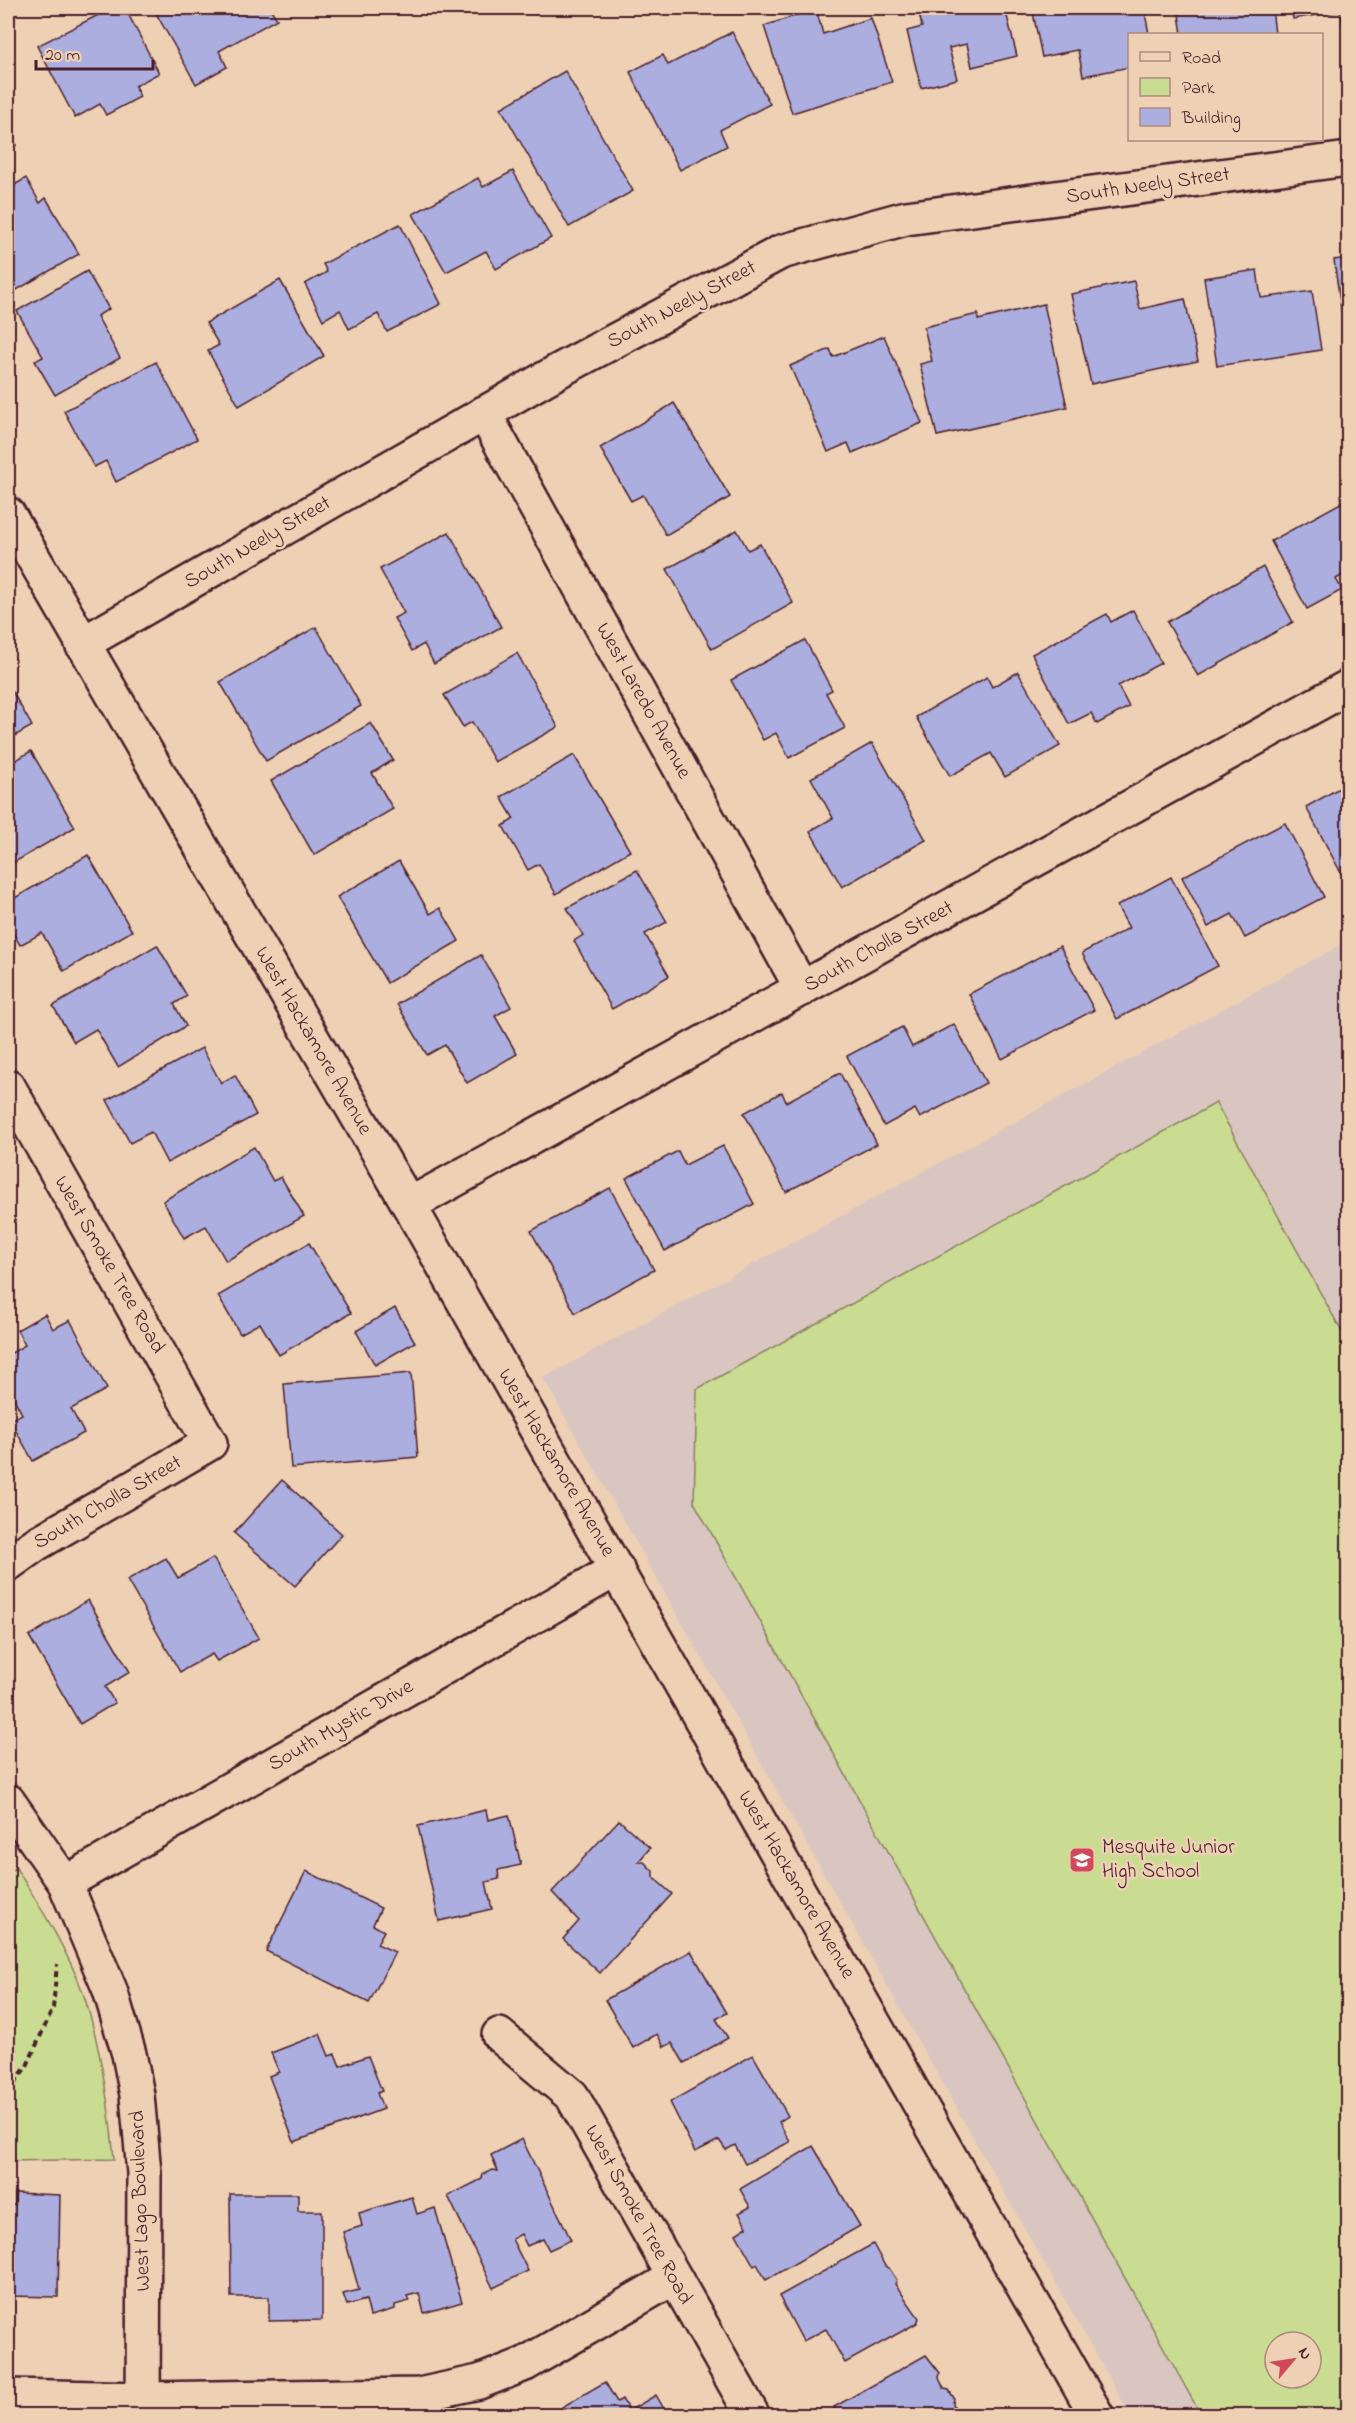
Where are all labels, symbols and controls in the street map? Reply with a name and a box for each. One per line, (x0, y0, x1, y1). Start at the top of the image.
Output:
scale bar (36, 33, 153, 71)
legend (1128, 33, 1323, 141)
text: 20 m (45, 43, 80, 69)
text: Road (1182, 46, 1221, 72)
text: Park (1182, 76, 1215, 102)
text: Building (1181, 106, 1241, 133)
street label: South Neely Street (1064, 160, 1232, 214)
street label: South Neely Street (602, 253, 763, 359)
street label: South Neely Street (179, 489, 338, 599)
street label: West Laredo Avenue (588, 617, 699, 785)
street label: South Cholla Street (799, 893, 959, 1001)
street label: West Hackamore Avenue (247, 941, 380, 1141)
street label: West Smoke Tree Road (46, 1171, 172, 1360)
street label: West Hackamore Avenue (490, 1363, 623, 1563)
street label: South Cholla Street (28, 1448, 188, 1558)
street label: South Mystic Drive (263, 1672, 421, 1781)
street label: West Hackamore Avenue (730, 1785, 863, 1985)
place label: Mesquite Junior High School (1102, 1833, 1235, 1889)
school or university icon: Mesquite Junior High School (1067, 1845, 1097, 1875)
street label: West Lago Boulevard (123, 2110, 161, 2292)
street label: West Smoke Tree Road (576, 2120, 700, 2310)
north arrow (1263, 2330, 1323, 2390)
text: N (1291, 2343, 1318, 2364)

